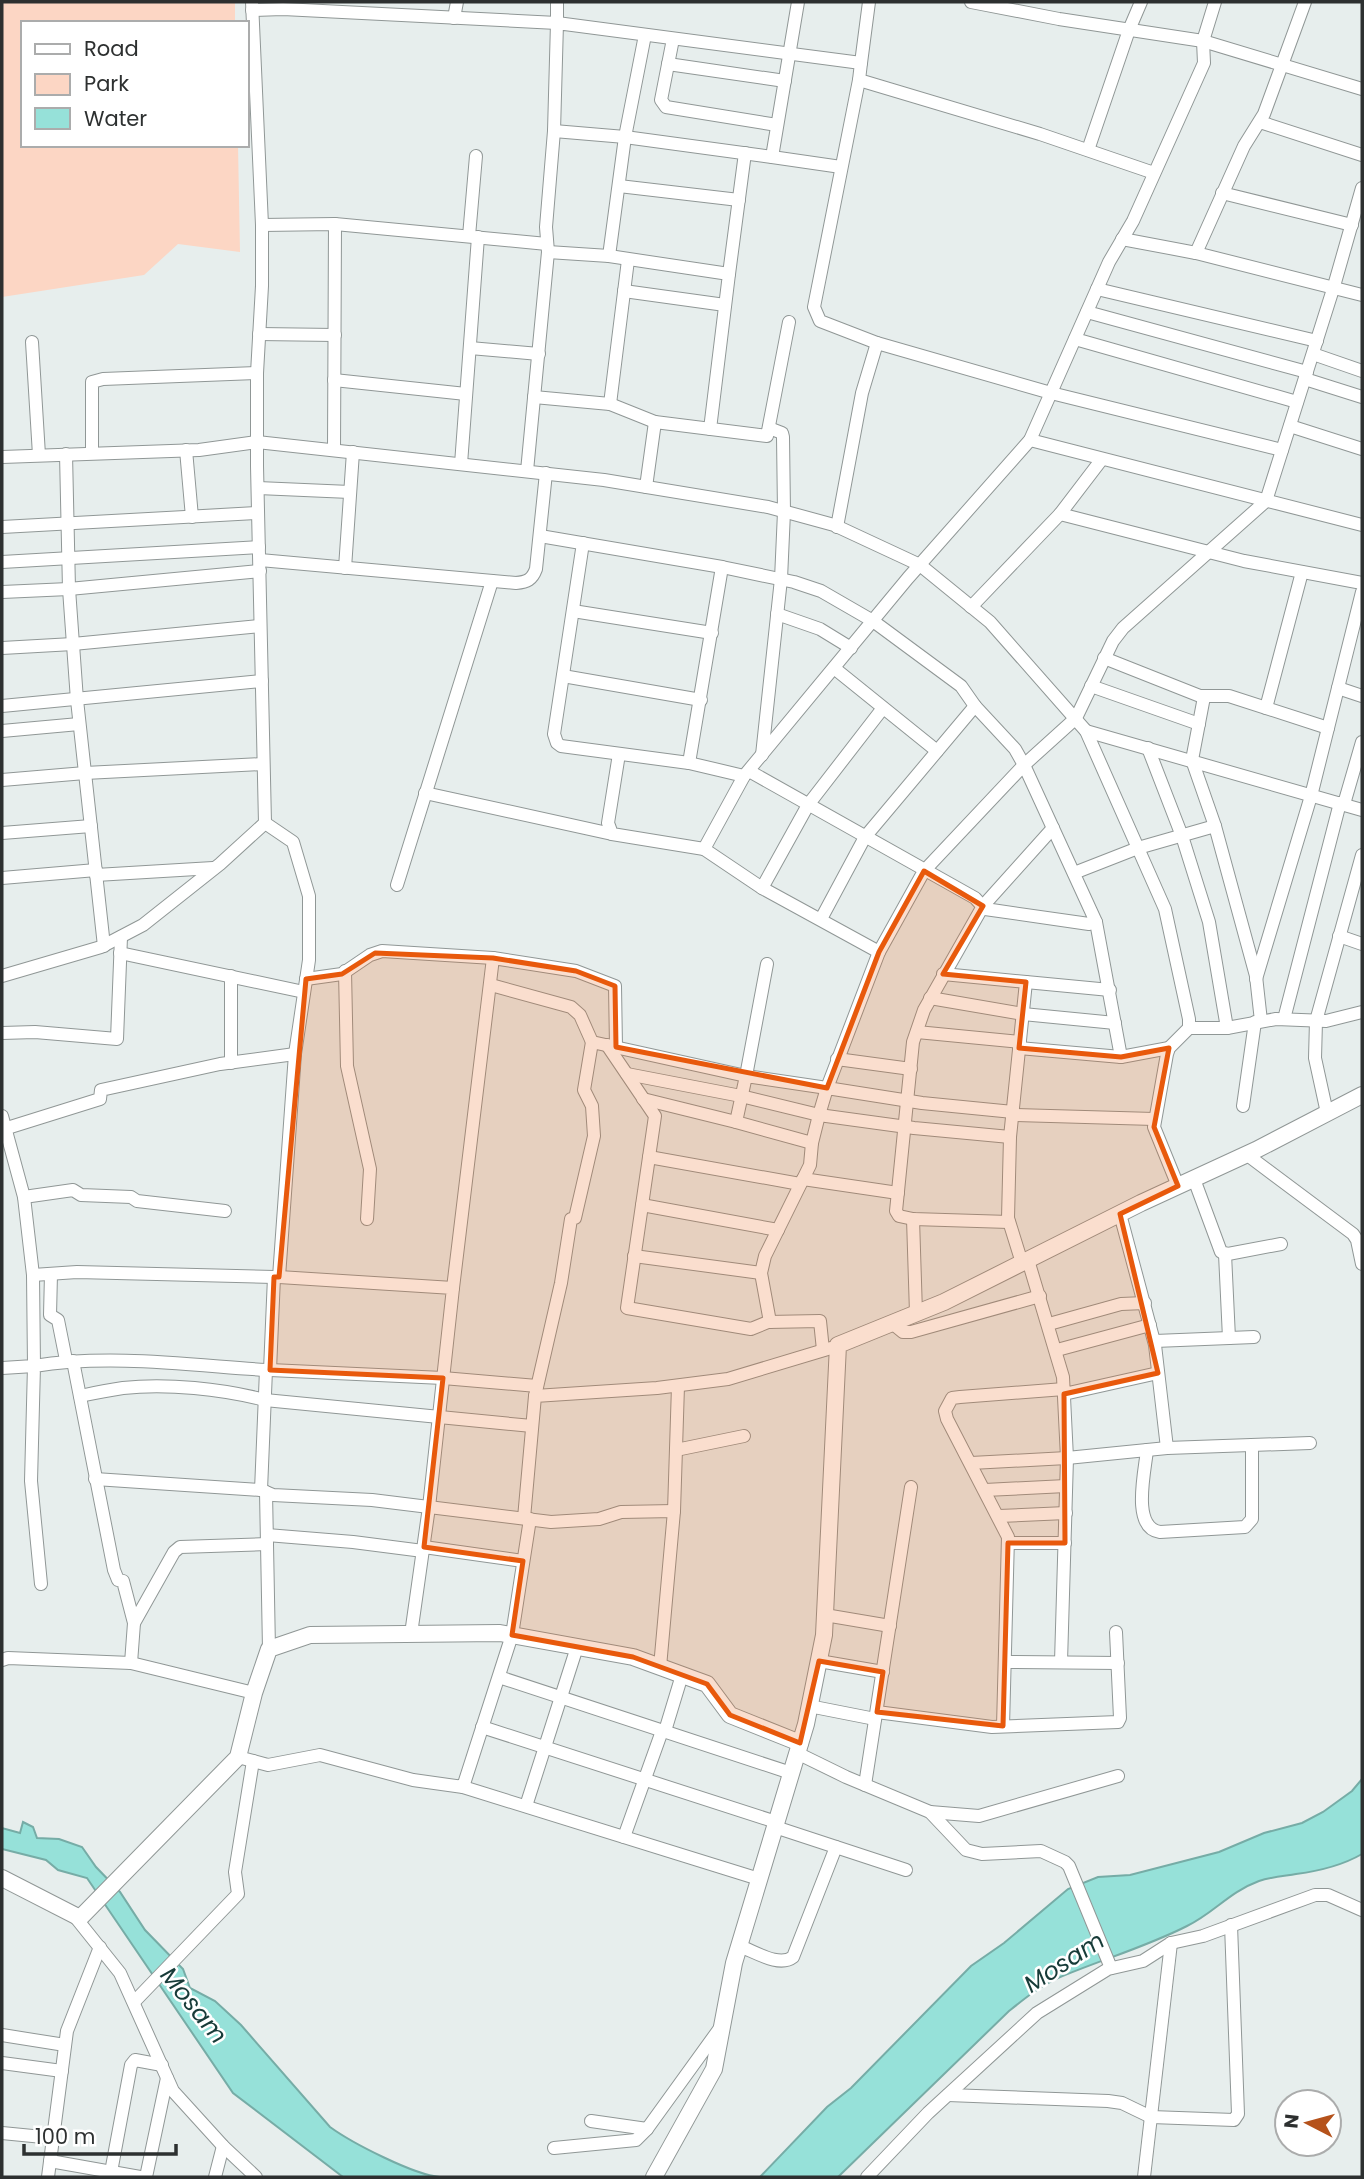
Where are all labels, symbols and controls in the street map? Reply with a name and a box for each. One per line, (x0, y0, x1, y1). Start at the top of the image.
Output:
legend (21, 21, 248, 147)
text: Road (84, 34, 139, 63)
text: Park (84, 69, 129, 98)
text: Water (84, 104, 147, 133)
water label: Mosam (1017, 1924, 1111, 2000)
water label: Mosam (153, 1960, 235, 2050)
north arrow (1273, 2088, 1343, 2158)
scale bar (24, 2112, 177, 2156)
text: N (1277, 2113, 1306, 2130)
text: 100 m (35, 2122, 95, 2151)

